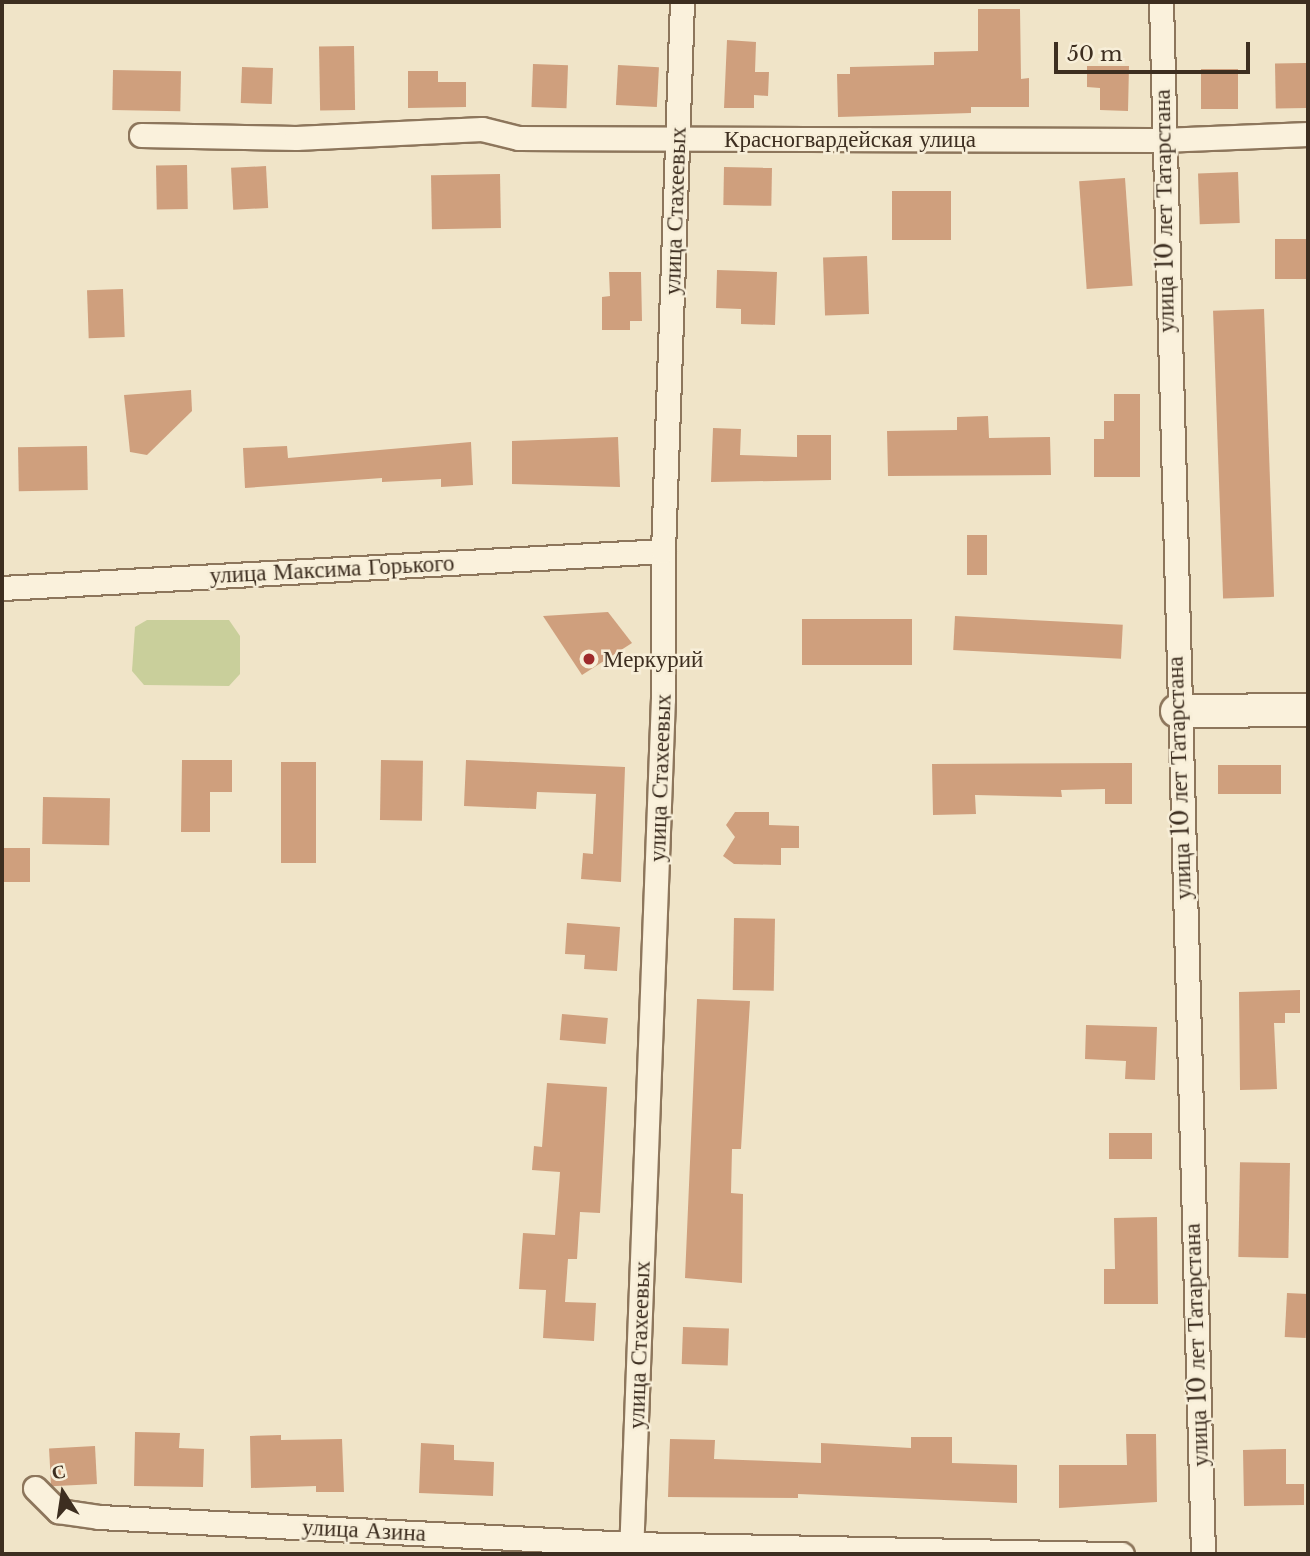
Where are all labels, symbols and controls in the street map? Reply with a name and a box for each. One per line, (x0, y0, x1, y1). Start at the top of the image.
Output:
scale bar (1058, 28, 1254, 72)
text: 50 m (1067, 41, 1122, 67)
street label: улица 10 лет Татарстана (1148, 89, 1180, 333)
street label: Красногвардейская улица (724, 125, 976, 153)
street label: улица Стахеевых (658, 127, 692, 295)
street label: улица Максима Горького (209, 549, 455, 589)
place label: Меркурий (603, 645, 703, 673)
marker: Меркурий (581, 651, 597, 667)
street label: улица 10 лет Татарстана (1161, 656, 1197, 900)
street label: улица Стахеевых (643, 694, 677, 862)
street label: улица 10 лет Татарстана (1178, 1223, 1214, 1467)
street label: улица Стахеевых (622, 1261, 656, 1429)
north arrow (28, 1458, 98, 1528)
text: С (49, 1459, 68, 1485)
street label: улица Азина (301, 1513, 427, 1547)

